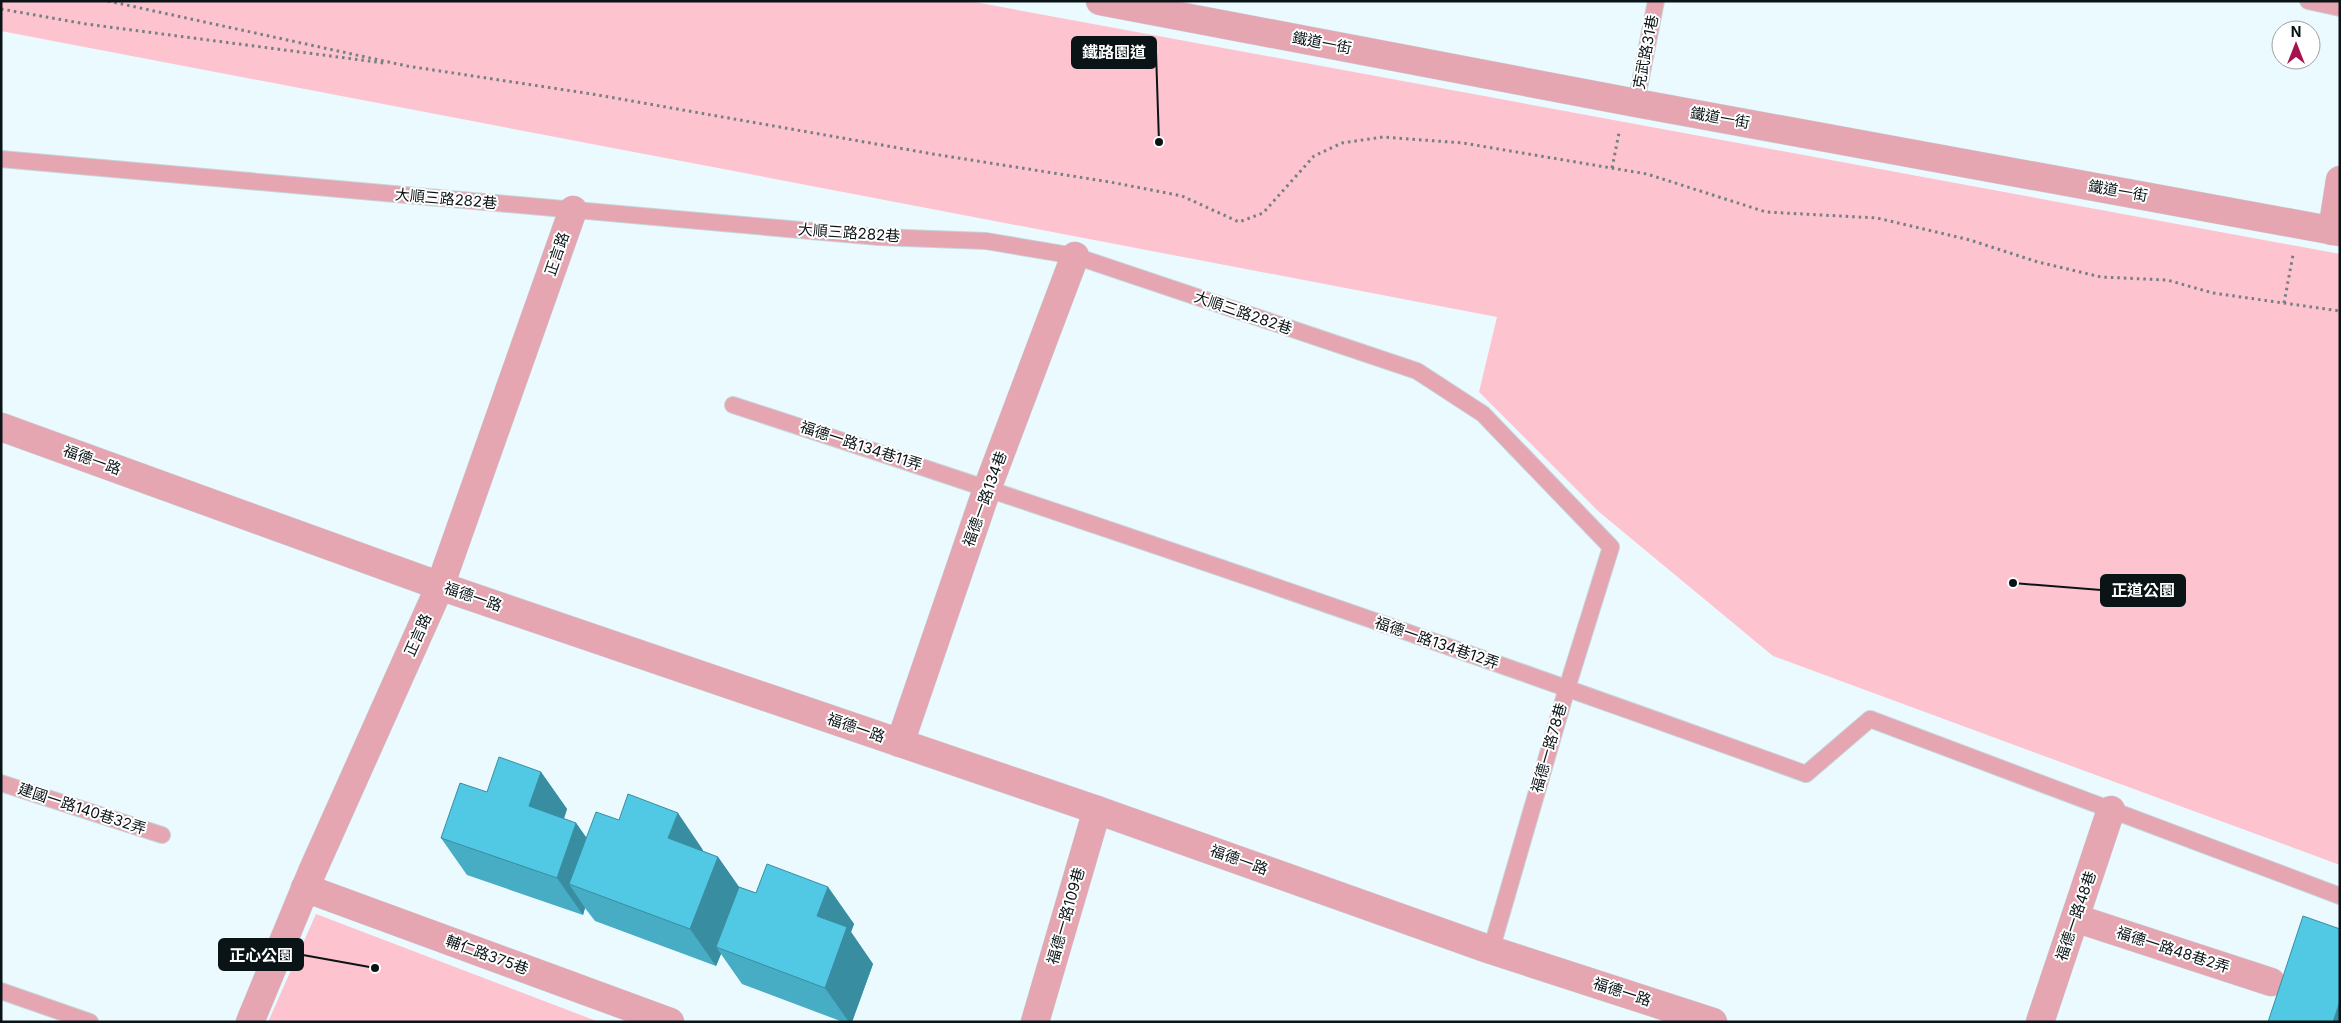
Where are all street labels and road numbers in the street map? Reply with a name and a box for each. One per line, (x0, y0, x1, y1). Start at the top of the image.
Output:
street label: 克武路31巷 (1629, 13, 1662, 91)
street label: 鐵道一街 (1291, 27, 1353, 58)
street label: 鐵道一街 (1689, 103, 1751, 132)
street label: 鐵道一街 (2087, 176, 2149, 205)
street label: 大順三路282巷 (394, 185, 498, 212)
street label: 大順三路282巷 (797, 219, 901, 246)
street label: 正言路 (540, 229, 573, 278)
street label: 大順三路282巷 (1192, 287, 1295, 338)
street label: 福德一路134巷11弄 (798, 417, 925, 474)
street label: 福德一路 (61, 440, 124, 479)
street label: 福德一路134巷 (958, 449, 1011, 549)
street label: 福德一路 (442, 578, 505, 615)
street label: 正言路 (400, 610, 435, 659)
street label: 福德一路134巷12弄 (1372, 612, 1502, 673)
street label: 福德一路78巷 (1527, 701, 1570, 795)
street label: 福德一路 (825, 709, 888, 746)
street label: 建國一路140巷32弄 (16, 779, 149, 838)
street label: 福德一路 (1208, 840, 1271, 879)
street label: 福德一路109巷 (1043, 865, 1088, 966)
street label: 福德一路48巷 (2051, 868, 2100, 963)
street label: 福德一路48巷2弄 (2114, 922, 2232, 977)
street label: 輔仁路375巷 (443, 931, 531, 978)
street label: 福德一路 (1591, 973, 1654, 1010)

